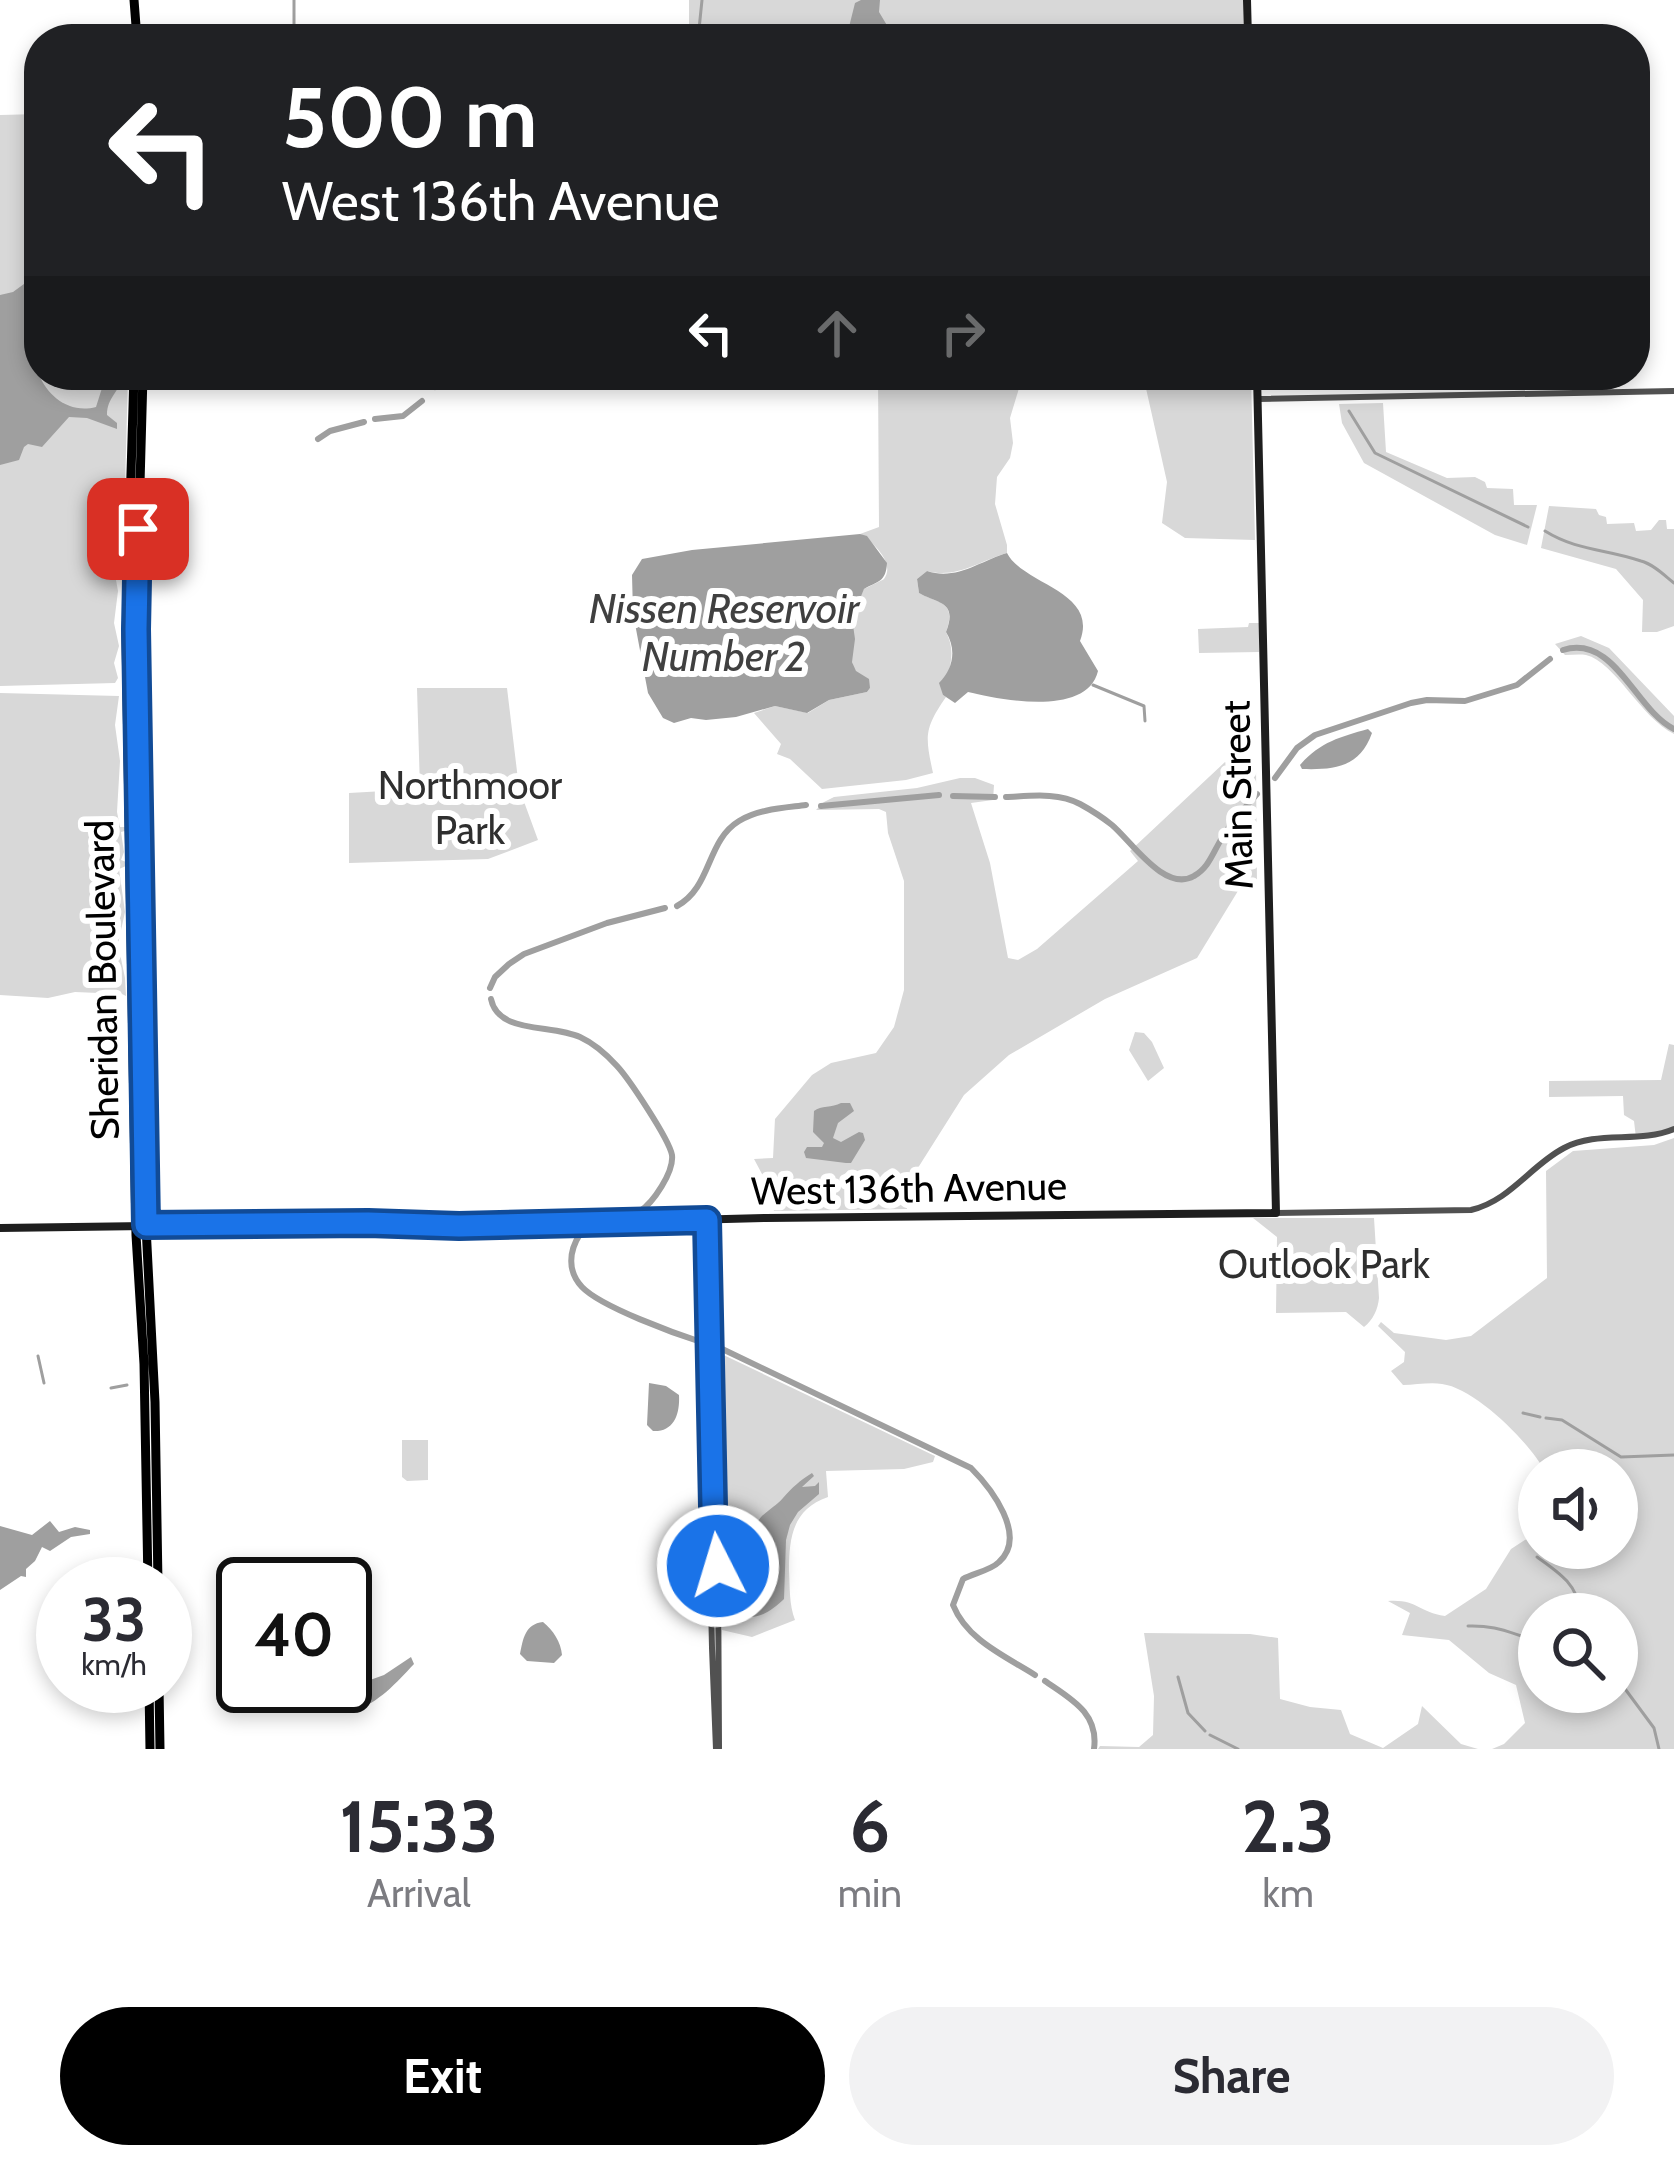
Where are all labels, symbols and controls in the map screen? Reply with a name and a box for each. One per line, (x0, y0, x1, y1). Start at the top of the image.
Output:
text: 500 m (282, 66, 538, 168)
icon: left (84, 72, 240, 228)
text: West 136th Avenue (282, 168, 720, 234)
icon: left (678, 300, 744, 366)
icon: ahead (804, 300, 870, 366)
icon: right (930, 300, 996, 366)
pin (87, 478, 189, 580)
icon: arrive (105, 496, 171, 562)
water label: Nissen Reservoir Number 2 (589, 582, 861, 682)
street label: Main Street (1211, 700, 1263, 890)
park label: Northmoor Park (378, 761, 563, 854)
street label: Sheridan Boulevard (75, 819, 129, 1141)
street label: West 136th Avenue (751, 1161, 1067, 1215)
park label: Outlook Park (1218, 1240, 1430, 1288)
map controls (1518, 1449, 1638, 1713)
button: sound (1518, 1449, 1638, 1569)
position arrow (655, 1503, 781, 1629)
speed limit sign: 40 (216, 1557, 372, 1713)
text: 33 (82, 1583, 146, 1656)
button: search (1518, 1593, 1638, 1713)
text: km/h (81, 1646, 147, 1683)
text: 15:33 (339, 1783, 498, 1870)
text: 6 (850, 1783, 890, 1870)
text: 2.3 (1242, 1783, 1334, 1870)
text: Arrival (367, 1869, 471, 1917)
text: min (838, 1869, 902, 1917)
text: km (1262, 1869, 1314, 1917)
button: Exit (60, 2007, 825, 2145)
button: Share (849, 2007, 1614, 2145)

